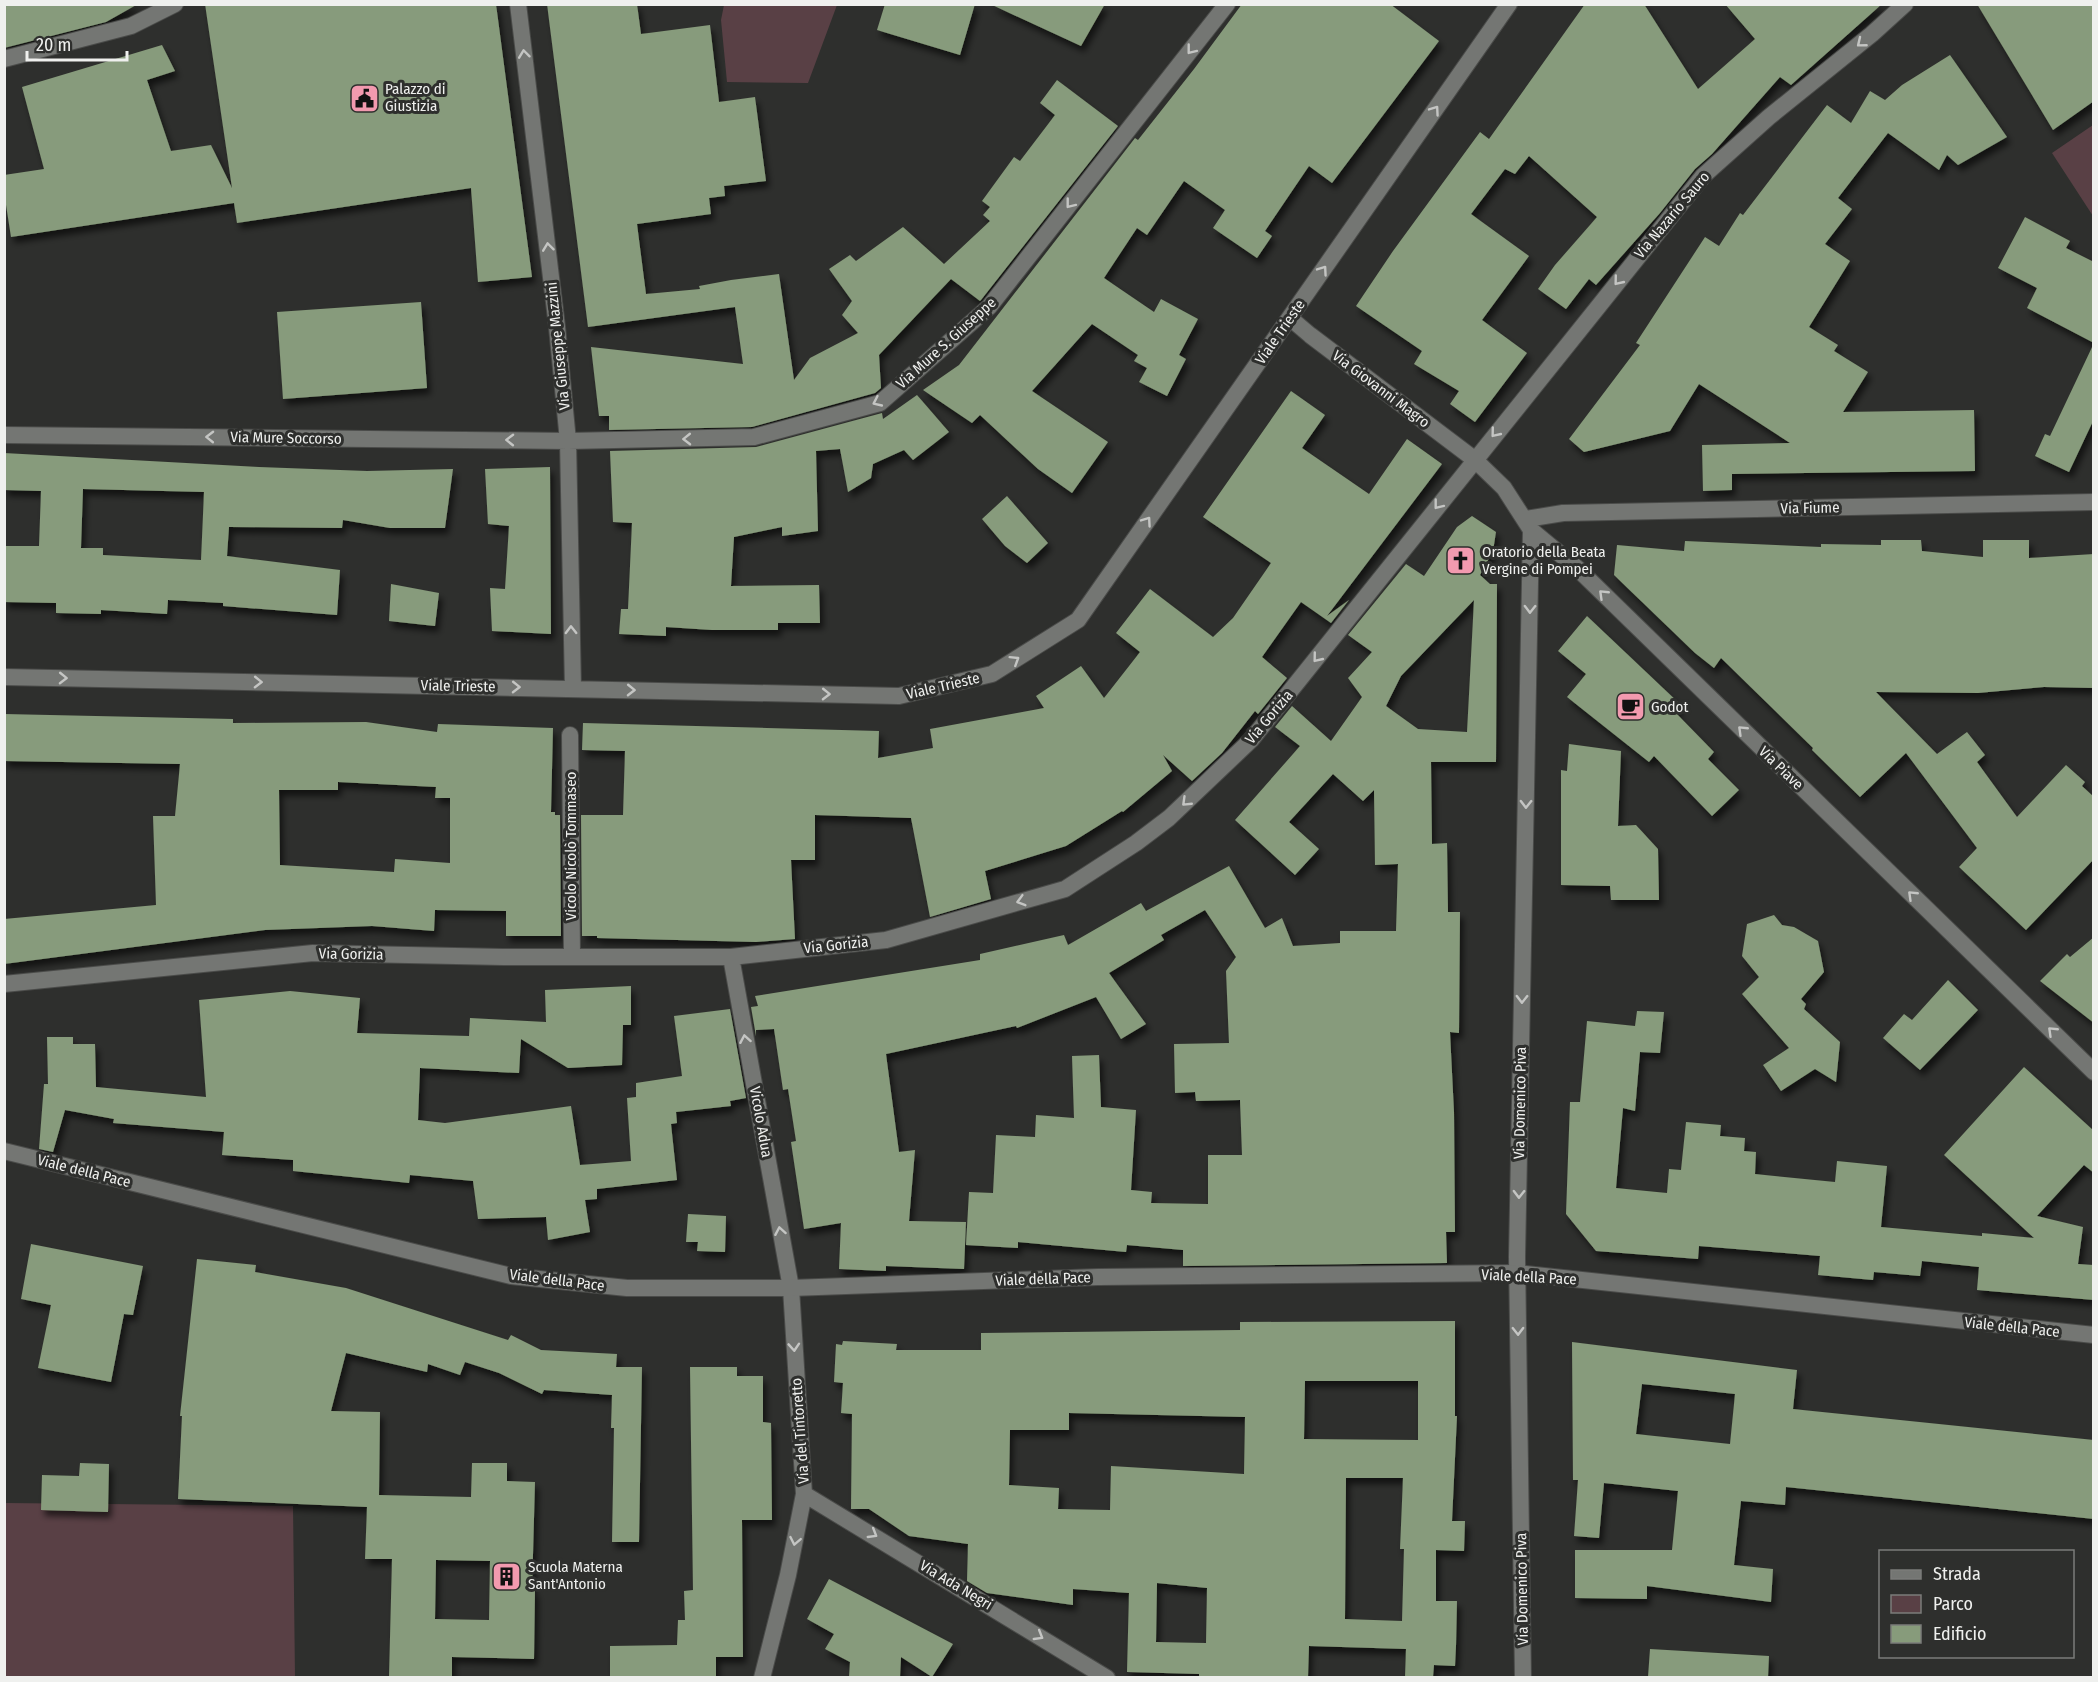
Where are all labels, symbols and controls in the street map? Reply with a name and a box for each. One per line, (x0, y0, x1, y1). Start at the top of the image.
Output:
scale bar (27, 24, 128, 62)
text: 20 m (36, 34, 71, 56)
one-way arrow (1856, 35, 1867, 46)
one-way arrow (1187, 44, 1198, 55)
one-way arrow (519, 49, 531, 58)
place label: Palazzo di Giustizia (385, 80, 445, 115)
public building icon: Palazzo di Giustizia (348, 82, 380, 114)
one-way arrow (1428, 106, 1439, 117)
street label: Via Nazario Sauro (1631, 168, 1714, 262)
one-way arrow (1067, 197, 1078, 208)
one-way arrow (542, 243, 555, 252)
one-way arrow (1316, 265, 1327, 276)
one-way arrow (1614, 275, 1625, 286)
street label: Via Giuseppe Mazzini (542, 281, 574, 411)
street label: Via Mure S. Giuseppe (892, 293, 1000, 393)
street label: Viale Trieste (1251, 296, 1309, 368)
street label: Via Giovanni Magro (1329, 347, 1433, 431)
one-way arrow (872, 395, 883, 407)
one-way arrow (1492, 426, 1503, 437)
street label: Via Mure Soccorso (230, 428, 342, 448)
one-way arrow (205, 431, 214, 443)
one-way arrow (683, 432, 692, 445)
one-way arrow (505, 434, 514, 447)
one-way arrow (1435, 498, 1446, 509)
street label: Via Fiume (1780, 498, 1840, 518)
one-way arrow (1140, 517, 1151, 528)
place label: Oratorio della Beata Vergine di Pompei (1482, 543, 1606, 578)
church icon: Oratorio della Beata Vergine di Pompei (1445, 545, 1477, 577)
one-way arrow (1599, 590, 1610, 601)
one-way arrow (1524, 604, 1536, 613)
one-way arrow (565, 626, 577, 635)
one-way arrow (1314, 651, 1325, 662)
one-way arrow (1009, 655, 1019, 667)
street label: Viale Trieste (905, 669, 981, 703)
one-way arrow (58, 672, 67, 684)
one-way arrow (253, 676, 262, 688)
street label: Viale Trieste (420, 676, 496, 696)
one-way arrow (511, 681, 520, 694)
one-way arrow (627, 684, 636, 696)
street label: Via Gorizia (1241, 686, 1297, 748)
one-way arrow (822, 688, 831, 700)
cafe icon: Godot (1614, 691, 1646, 723)
place label: Godot (1651, 698, 1688, 716)
one-way arrow (1739, 726, 1750, 737)
street label: Via Piave (1755, 742, 1807, 794)
street label: Vicolo Nicolò Tommaseo (562, 771, 580, 920)
one-way arrow (1182, 794, 1193, 805)
one-way arrow (1520, 799, 1532, 808)
one-way arrow (1908, 892, 1919, 903)
one-way arrow (1016, 894, 1027, 906)
street label: Via Gorizia (803, 933, 869, 957)
street label: Via Gorizia (318, 944, 384, 964)
one-way arrow (1516, 994, 1529, 1003)
one-way arrow (2048, 1028, 2059, 1039)
one-way arrow (740, 1034, 752, 1044)
street label: Via Domenico Piva (1510, 1047, 1530, 1159)
street label: Vicolo Adua (746, 1085, 776, 1159)
street label: Viale della Pace (35, 1151, 133, 1191)
one-way arrow (1512, 1189, 1525, 1198)
one-way arrow (774, 1226, 787, 1236)
street label: Viale della Pace (508, 1265, 606, 1295)
street label: Viale della Pace (1481, 1266, 1577, 1288)
street label: Viale della Pace (995, 1268, 1091, 1290)
street label: Viale della Pace (1964, 1313, 2060, 1341)
one-way arrow (1512, 1327, 1524, 1336)
one-way arrow (788, 1342, 801, 1351)
street label: Via del Tintoretto (787, 1377, 813, 1485)
one-way arrow (867, 1527, 877, 1539)
street label: Via Domenico Piva (1512, 1533, 1532, 1645)
one-way arrow (789, 1535, 802, 1545)
legend (1879, 1550, 2074, 1658)
street label: Via Ada Negri (916, 1556, 996, 1614)
place label: Scuola Materna Sant'Antonio (528, 1558, 623, 1593)
building icon: Scuola Materna Sant'Antonio (491, 1560, 523, 1592)
text: Strada (1933, 1563, 1981, 1585)
text: Parco (1933, 1593, 1973, 1615)
text: Edificio (1933, 1623, 1986, 1645)
one-way arrow (1033, 1628, 1043, 1640)

